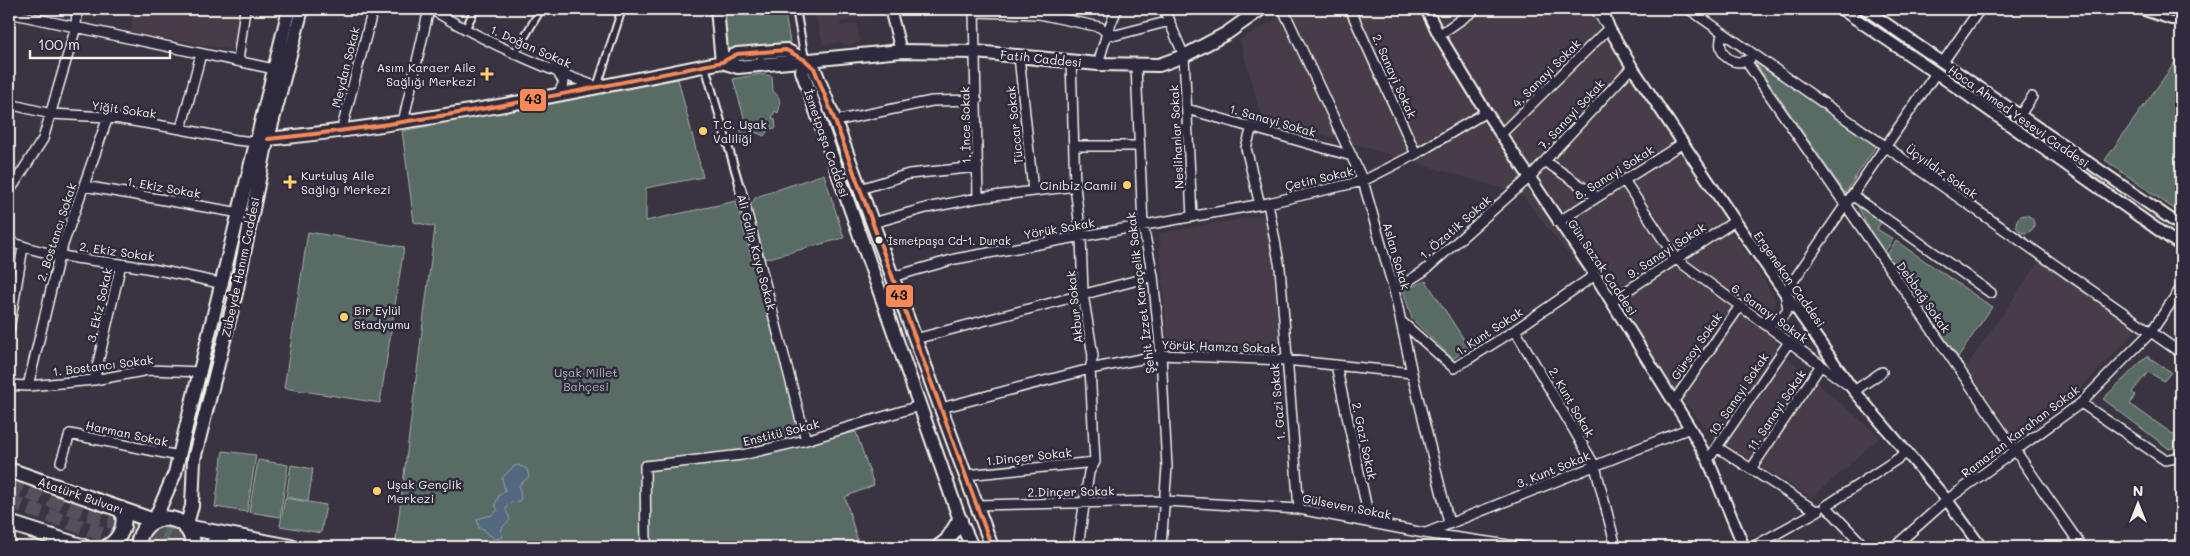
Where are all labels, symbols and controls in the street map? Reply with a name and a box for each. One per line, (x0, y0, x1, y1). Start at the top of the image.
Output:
street label: 1. Doğan Sokak (488, 21, 574, 71)
street label: Meydan Sokak (327, 25, 363, 109)
scale bar (30, 28, 170, 60)
street label: 2. Sanayi Sokak (1369, 31, 1421, 121)
text: 100 m (38, 34, 80, 54)
street label: 4. Sanayi Sokak (1508, 35, 1584, 111)
street label: Fatih Caddesi (999, 46, 1083, 70)
place label: Asım Karaer Aile Sağlığı Merkezi (377, 59, 476, 89)
street label: Hoca Ahmed Yesevi Caddesi (1946, 61, 2092, 171)
marker: Asım Karaer Aile Sağlığı Merkezi (480, 67, 494, 81)
street label: 7. Sanayi Sokak (1534, 76, 1608, 152)
street label: Tüccar Sokak (1002, 85, 1026, 165)
street label: Neslihanlar Sokak (1165, 85, 1187, 189)
street label: 1. İnce Sokak (956, 86, 974, 164)
street label: İsmetpaşa Caddesi (801, 87, 853, 199)
line badge: 43 (519, 88, 547, 112)
text: 43 (524, 89, 542, 108)
street label: Yiğit Sokak (91, 97, 157, 121)
street label: 1. Sanayi Sokak (1228, 100, 1318, 140)
place label: T.C. Uşak Valiliği (713, 116, 767, 146)
marker: T.C. Uşak Valiliği (697, 125, 709, 137)
street label: Üçyıldız Sokak (1903, 140, 1981, 202)
street label: 8. Sanayi Sokak (1571, 141, 1657, 203)
street label: Çetin Sokak (1283, 162, 1355, 194)
place label: Kurtuluş Aile Sağlığı Merkezi (301, 167, 391, 197)
street label: 1. Ekiz Sokak (126, 173, 202, 201)
marker: Kurtuluş Aile Sağlığı Merkezi (283, 175, 297, 189)
place label: Cinibiz Camii (1040, 177, 1117, 193)
marker: Cinibiz Camii (1121, 179, 1133, 191)
street label: 2. Bostancı Sokak (33, 181, 79, 283)
street label: Ali Galip Kaya Sokak (734, 192, 780, 312)
street label: 1. Özatik Sokak (1416, 192, 1494, 262)
street label: Zübeyde Hanım Caddesi (217, 195, 263, 339)
street label: Şehit İzzet Karaçelik Sokak (1122, 211, 1158, 375)
street label: Yörük Sokak (1022, 214, 1096, 242)
street label: Gün Sazak Caddesi (1565, 216, 1641, 318)
street label: 9. Sanayi Sokak (1624, 219, 1708, 281)
street label: Aslan Sokak (1380, 221, 1414, 291)
street label: Ergenekon Caddesi (1751, 228, 1829, 330)
place label: İsmetpaşa Cd-1. Durak (888, 233, 1011, 248)
marker: İsmetpaşa Cd-1. Durak (874, 235, 884, 245)
street label: 2. Ekiz Sokak (78, 238, 156, 264)
street label: Debbağ Sokak (1894, 258, 1954, 336)
street label: 3. Ekiz Sokak (83, 266, 115, 344)
street label: Akbur Sokak (1062, 270, 1086, 344)
street label: 6. Sanayi Sokak (1729, 280, 1811, 346)
line badge: 43 (885, 284, 914, 308)
text: 43 (890, 285, 908, 304)
place label: Bir Eylül Stadyumu (354, 302, 410, 332)
street label: 1. Kunt Sokak (1453, 303, 1525, 359)
street label: Gürsoy Sokak (1667, 309, 1725, 383)
marker: Bir Eylül Stadyumu (338, 311, 350, 323)
street label: Yörük Hamza Sokak (1161, 336, 1277, 356)
street label: 10. Sanayi Sokak (1704, 350, 1772, 438)
street label: 1. Bostancı Sokak (52, 351, 154, 379)
street label: 1. Gazi Sokak (1266, 363, 1288, 441)
park label: Uşak Millet Bahçesi (554, 364, 618, 394)
street label: 2. Kunt Sokak (1546, 364, 1598, 440)
street label: 11. Sanayi Sokak (1743, 366, 1809, 454)
street label: Ramazan Karahan Sokak (1958, 381, 2082, 481)
street label: 2. Gazi Sokak (1349, 401, 1381, 481)
street label: Enstitü Sokak (741, 415, 821, 449)
street label: Harman Sokak (84, 416, 170, 450)
street label: 1.Dinçer Sokak (985, 444, 1073, 468)
street label: 3. Kunt Sokak (1514, 447, 1592, 491)
street label: Atatürk Bulvarı (36, 473, 126, 517)
place label: Uşak Gençlik Merkezi (387, 476, 462, 506)
north arrow (2112, 478, 2162, 528)
text: N (2133, 481, 2143, 500)
street label: 2.Dinçer Sokak (1027, 482, 1115, 500)
marker: Uşak Gençlik Merkezi (371, 485, 383, 497)
street label: Gülseven Sokak (1301, 490, 1393, 522)

